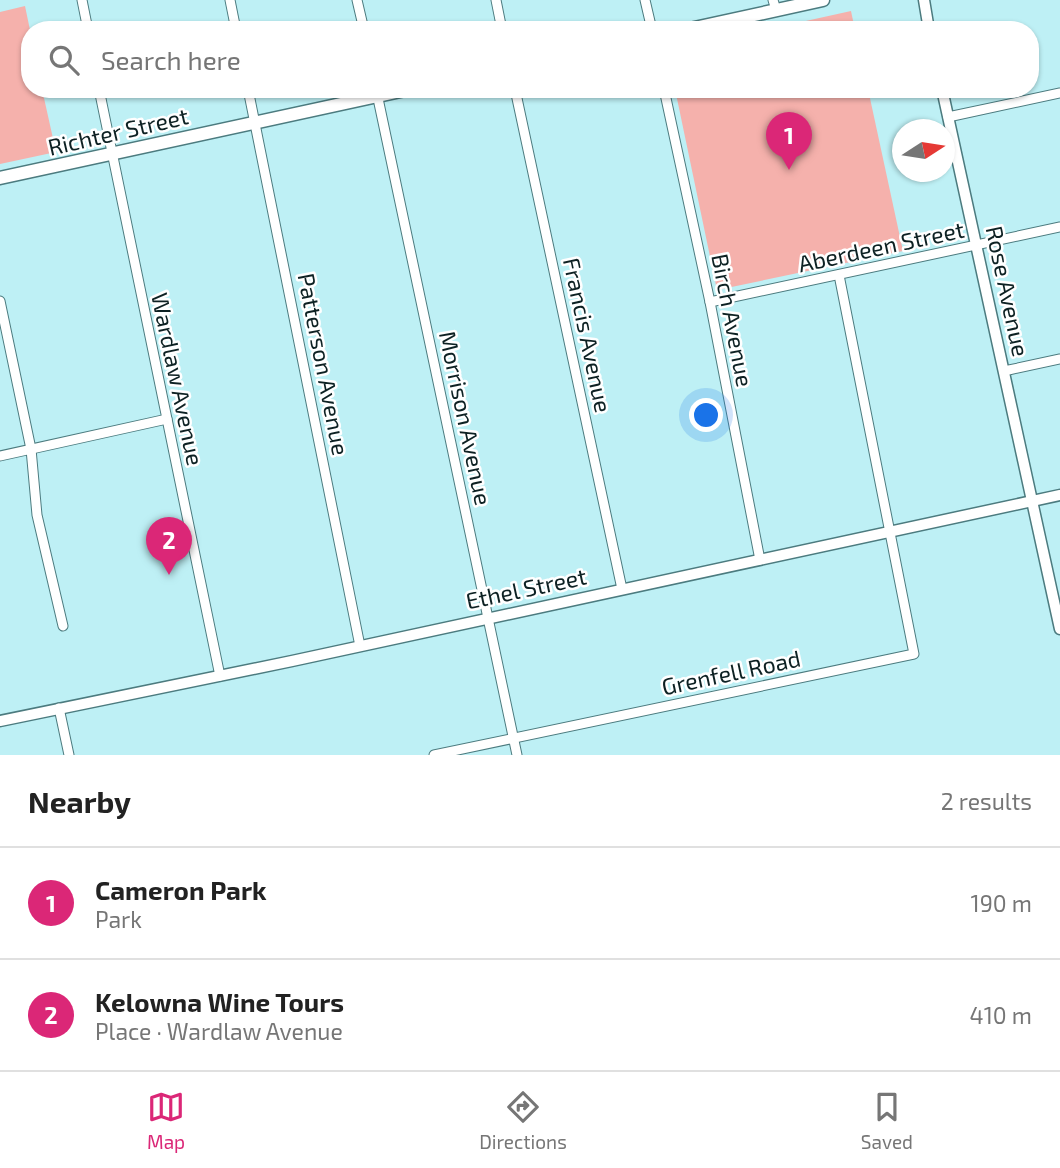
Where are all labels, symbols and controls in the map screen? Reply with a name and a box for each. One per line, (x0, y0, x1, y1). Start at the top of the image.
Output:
search box (21, 21, 1039, 98)
icon: search (45, 41, 83, 79)
text: Search here (101, 44, 241, 75)
street label: Richter Street (45, 101, 191, 161)
pin: 1 (766, 112, 812, 170)
north arrow (892, 119, 955, 182)
street label: Aberdeen Street (795, 215, 967, 277)
street label: Rose Avenue (980, 223, 1036, 359)
street label: Birch Avenue (706, 251, 760, 389)
street label: Francis Avenue (558, 255, 618, 415)
street label: Patterson Avenue (293, 271, 355, 457)
street label: Wardlaw Avenue (146, 290, 210, 468)
street label: Morrison Avenue (434, 328, 498, 508)
your location (689, 398, 723, 432)
pin: 2 (146, 517, 192, 575)
street label: Ethel Street (463, 562, 589, 614)
street label: Grenfell Road (659, 644, 803, 700)
text: Nearby (28, 783, 131, 819)
text: 2 results (941, 787, 1032, 815)
text: Cameron Park (95, 874, 267, 905)
text: 1 (46, 889, 56, 917)
text: 190 m (971, 889, 1032, 917)
text: Park (95, 905, 142, 933)
text: Kelowna Wine Tours (95, 986, 344, 1017)
text: 2 (44, 1001, 58, 1029)
text: 410 m (970, 1001, 1032, 1029)
text: Place · Wardlaw Avenue (95, 1017, 343, 1045)
tab: Map (147, 1088, 185, 1153)
tab: Directions (479, 1088, 567, 1153)
tab: Saved (861, 1088, 913, 1153)

